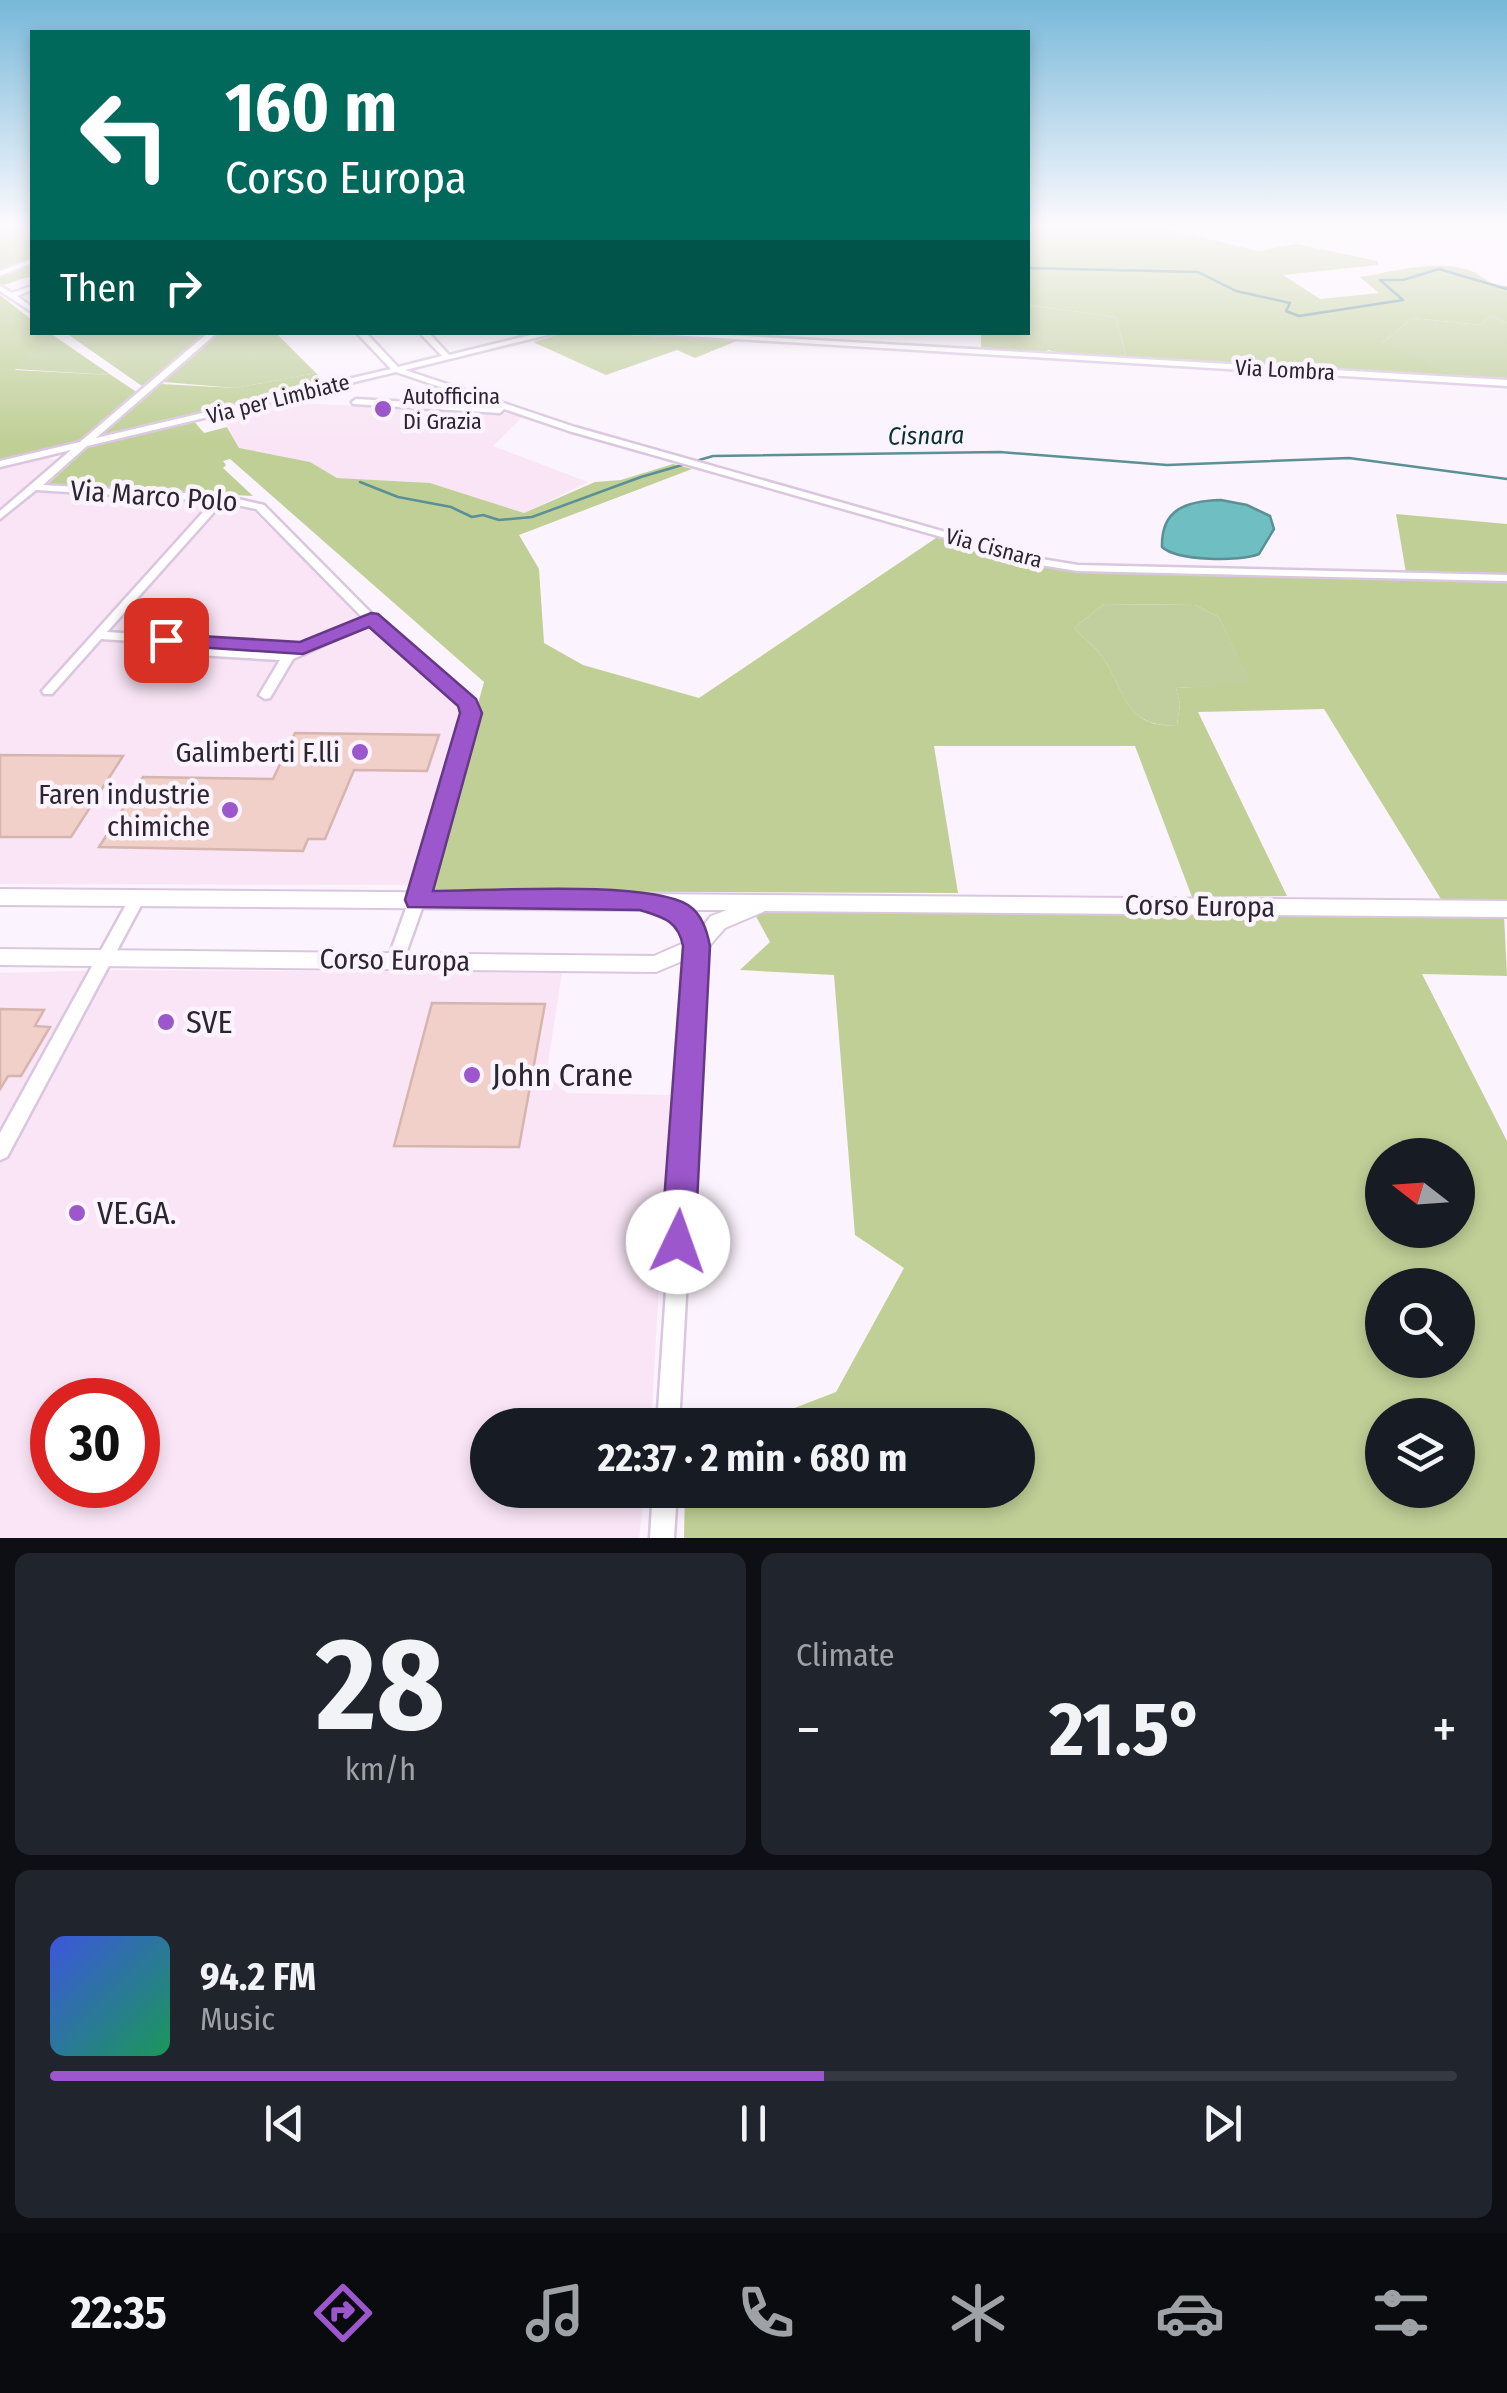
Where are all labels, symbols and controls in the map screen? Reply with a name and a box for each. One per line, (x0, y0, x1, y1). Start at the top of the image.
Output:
text: 160 m (225, 66, 397, 150)
icon: left (60, 70, 190, 200)
text: Corso Europa (225, 151, 467, 205)
icon: right (156, 260, 211, 315)
text: Then (60, 265, 136, 311)
street label: Via Lombra (1234, 354, 1336, 386)
street label: Via per Limbiate (204, 368, 352, 430)
place label: Autofficina Di Grazia (403, 383, 500, 435)
marker: Autofficina Di Grazia (372, 398, 394, 420)
water label: Cisnara (888, 420, 964, 452)
street label: Via Marco Polo (69, 474, 239, 518)
street label: Via Cisnara (943, 522, 1045, 574)
pin (124, 598, 209, 683)
icon: arrive (139, 613, 194, 668)
place label: Galimberti F.lli (175, 736, 340, 769)
marker: Galimberti F.lli (349, 741, 371, 763)
place label: Faren industrie chimiche (38, 778, 210, 843)
marker: Faren industrie chimiche (219, 799, 241, 821)
street label: Corso Europa (1124, 888, 1276, 924)
street label: Corso Europa (319, 942, 471, 978)
place label: SVE (186, 1003, 233, 1041)
marker: SVE (155, 1011, 177, 1033)
place label: John Crane (492, 1056, 633, 1094)
marker: John Crane (461, 1064, 483, 1086)
north arrow (1365, 1138, 1475, 1248)
map controls (1365, 1138, 1475, 1508)
position arrow (626, 1190, 730, 1294)
place label: VE.GA. (97, 1194, 177, 1232)
marker: VE.GA. (66, 1202, 88, 1224)
button: search (1365, 1268, 1475, 1378)
speed limit sign: 30 (30, 1378, 160, 1508)
button: layers (1365, 1398, 1475, 1508)
text: 22:37 · 2 min · 680 m (598, 1435, 907, 1481)
text: 28 (316, 1607, 445, 1763)
text: Climate (796, 1636, 895, 1674)
text: 21.5° (1049, 1685, 1204, 1775)
text: − (796, 1697, 821, 1763)
text: + (1432, 1697, 1457, 1763)
text: km/h (345, 1750, 416, 1788)
text: 94.2 FM (200, 1954, 316, 2000)
text: Music (200, 2000, 275, 2038)
icon: previous (257, 2096, 312, 2151)
icon: pause (726, 2096, 781, 2151)
icon: next (1195, 2096, 1250, 2151)
icon: directions (308, 2278, 378, 2348)
icon: music (520, 2278, 590, 2348)
icon: phone (731, 2278, 801, 2348)
icon: climate (943, 2278, 1013, 2348)
icon: car (1155, 2278, 1225, 2348)
icon: filters (1366, 2278, 1436, 2348)
text: 22:35 (71, 2286, 167, 2340)

